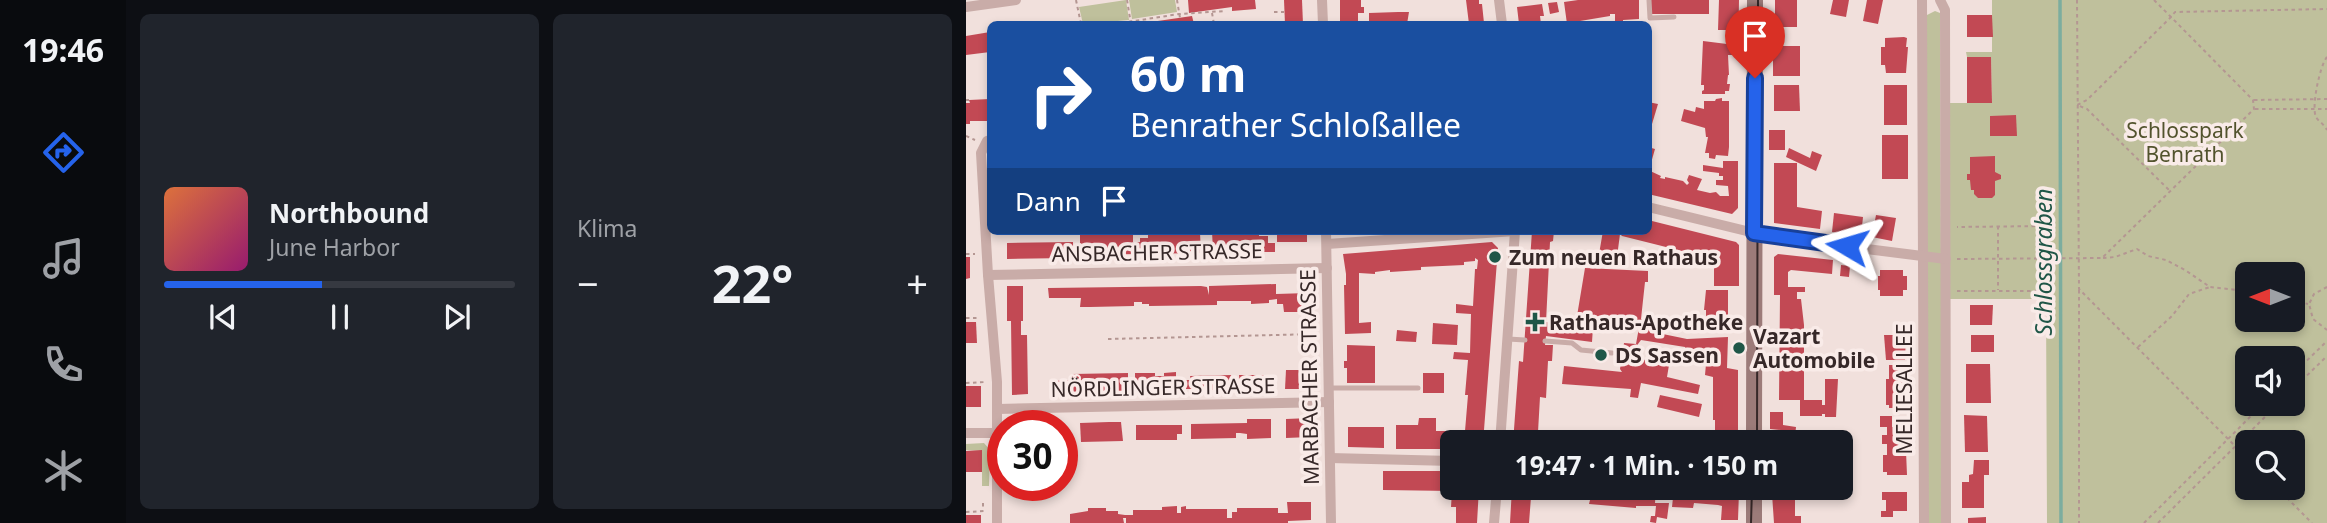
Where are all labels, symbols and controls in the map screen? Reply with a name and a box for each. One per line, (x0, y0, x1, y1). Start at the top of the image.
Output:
pin (1725, 6, 1785, 78)
icon: arrive (1736, 17, 1774, 55)
text: 19:46 (22, 28, 104, 71)
text: 60 m (1130, 40, 1247, 106)
icon: right (1015, 49, 1106, 140)
text: Benrather Schloßallee (1130, 103, 1461, 146)
park label: Schlosspark Benrath (2126, 116, 2244, 168)
icon: directions (39, 128, 88, 177)
icon: arrive (1095, 182, 1133, 220)
text: Dann (1015, 183, 1081, 219)
water label: Schlossgraben (2027, 188, 2059, 336)
text: Northbound (269, 195, 429, 231)
position arrow (1810, 209, 1884, 283)
text: Klima (577, 212, 638, 244)
text: June Harbor (269, 231, 400, 263)
icon: music (39, 234, 88, 283)
street label: ANSBACHER STRASSE (1051, 236, 1263, 268)
place label: Zum neuen Rathaus (1509, 243, 1718, 271)
text: 22° (712, 247, 793, 318)
marker: Zum neuen Rathaus (1487, 249, 1503, 265)
text: − (577, 257, 599, 309)
text: + (906, 257, 928, 309)
north arrow (2235, 262, 2305, 332)
map controls (2235, 262, 2305, 500)
street label: MARBACHER STRASSE (1293, 269, 1325, 485)
icon: previous (204, 298, 242, 336)
icon: pause (321, 298, 359, 336)
icon: next (438, 298, 476, 336)
place label: Rathaus-Apotheke (1549, 308, 1743, 336)
marker: Rathaus-Apotheke (1527, 314, 1543, 330)
place label: Vazart Automobile (1753, 322, 1875, 374)
street label: MELIESALLEE (1890, 324, 1918, 454)
icon: phone (39, 340, 88, 389)
marker: Vazart Automobile (1731, 340, 1747, 356)
place label: DS Sassen (1615, 341, 1719, 369)
button: sound (2235, 346, 2305, 416)
marker: DS Sassen (1593, 347, 1609, 363)
street label: NÖRDLINGER STRASSE (1050, 371, 1276, 403)
speed limit sign: 30 (987, 410, 1078, 501)
button: search (2235, 430, 2305, 500)
icon: climate (39, 446, 88, 495)
text: 19:47 · 1 Min. · 150 m (1515, 447, 1778, 483)

